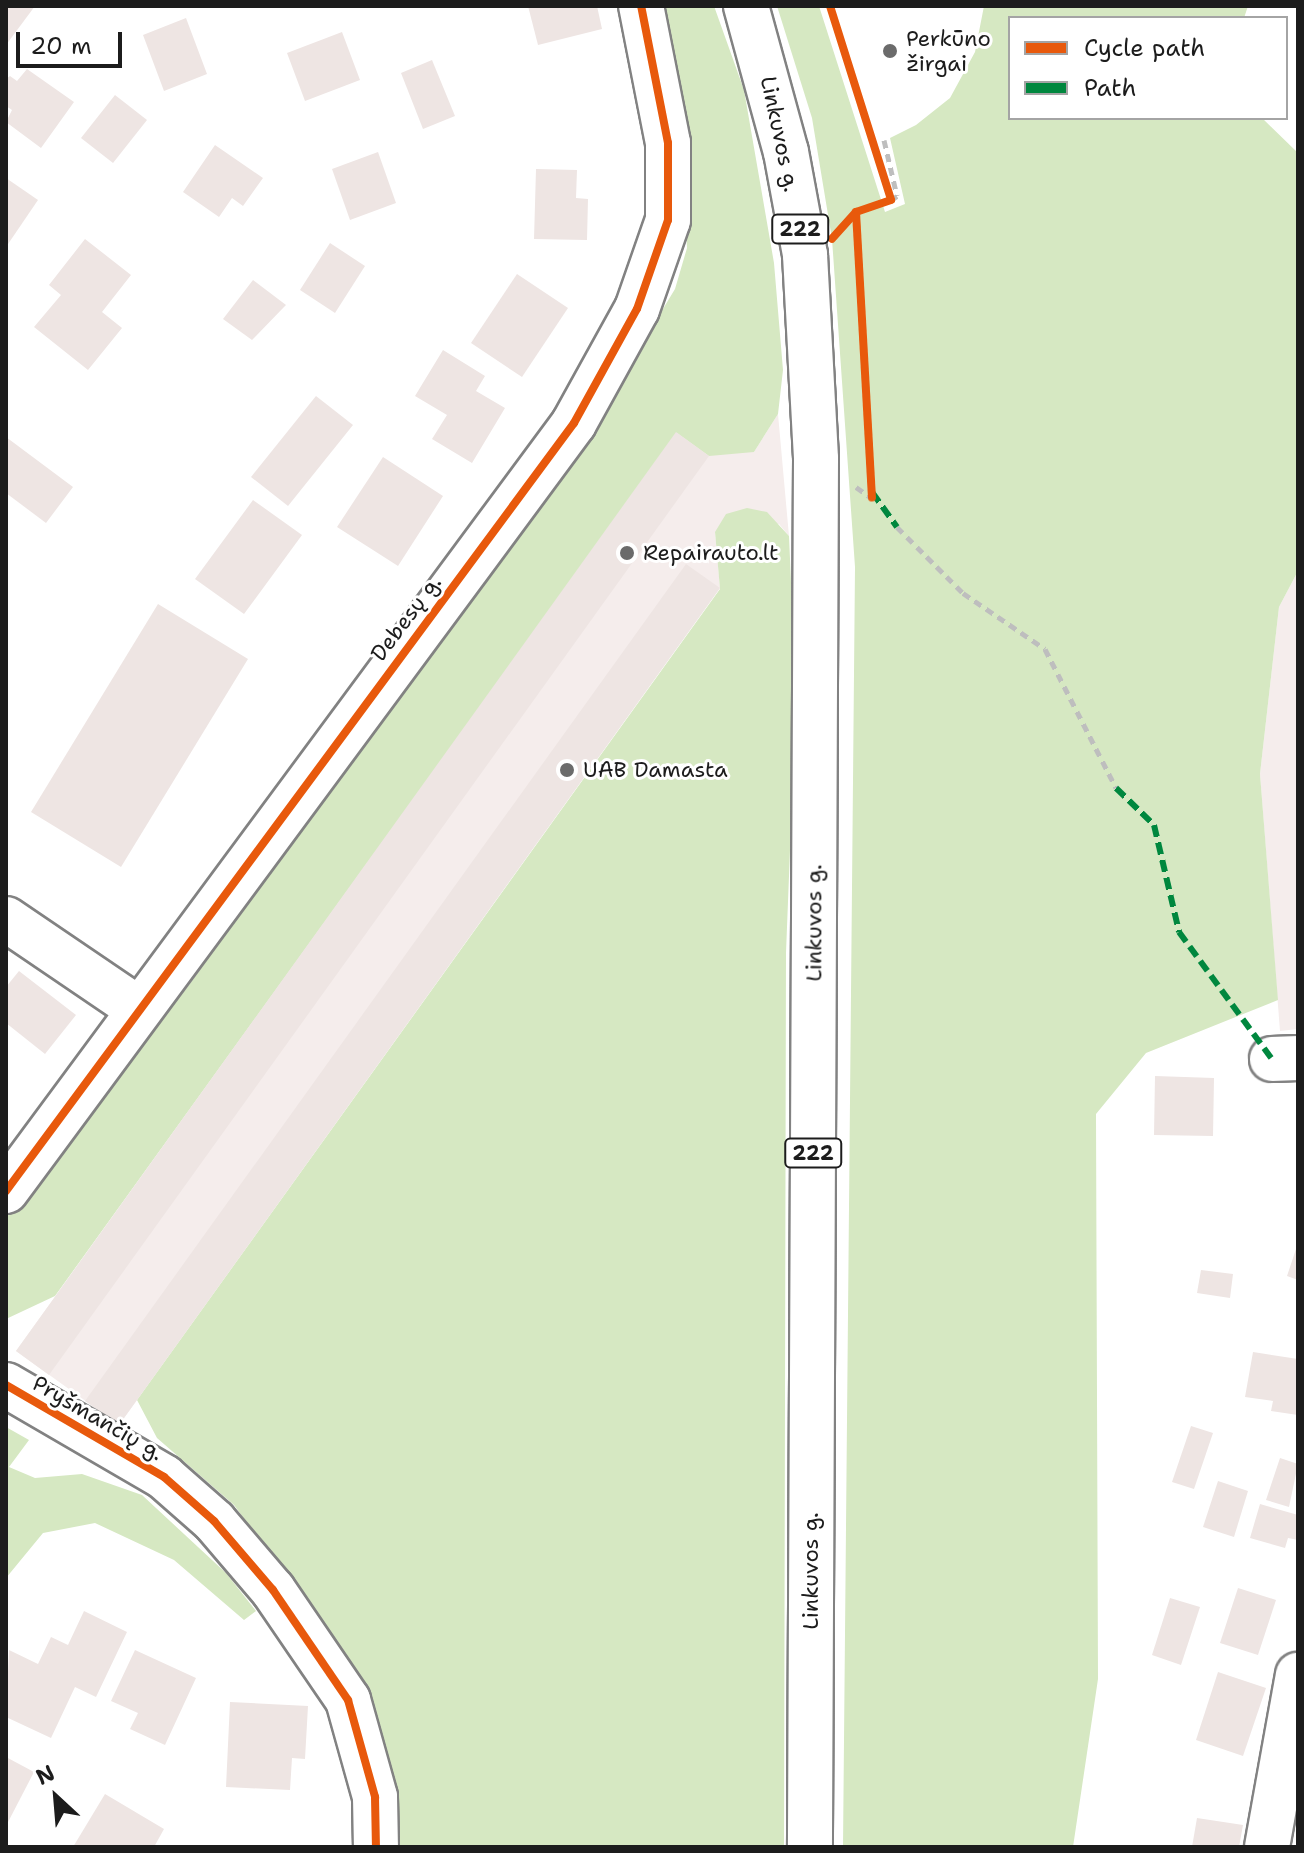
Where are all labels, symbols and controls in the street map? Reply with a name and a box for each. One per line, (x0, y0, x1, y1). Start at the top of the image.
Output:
scale bar (20, 16, 126, 66)
legend (1008, 16, 1288, 120)
place label: Perkūno žirgai (906, 25, 991, 76)
text: 20 m (30, 30, 92, 62)
text: Cycle path (1084, 32, 1205, 64)
marker: Perkūno žirgai (881, 42, 899, 60)
text: Path (1084, 72, 1136, 104)
street label: Linkuvos g. (755, 74, 805, 194)
road number: 222 (770, 213, 830, 245)
place label: Repairauto.lt (643, 540, 779, 566)
marker: Repairauto.lt (618, 544, 636, 562)
street label: Debesų g. (365, 570, 447, 666)
place label: UAB Damasta (583, 757, 728, 783)
marker: UAB Damasta (558, 761, 576, 779)
street label: Linkuvos g. (801, 864, 827, 982)
road number: 222 (783, 1137, 843, 1169)
street label: Pryšmančių g. (28, 1370, 168, 1466)
street label: Linkuvos g. (798, 1512, 824, 1630)
north arrow (16, 1757, 96, 1837)
text: N (31, 1758, 59, 1792)

